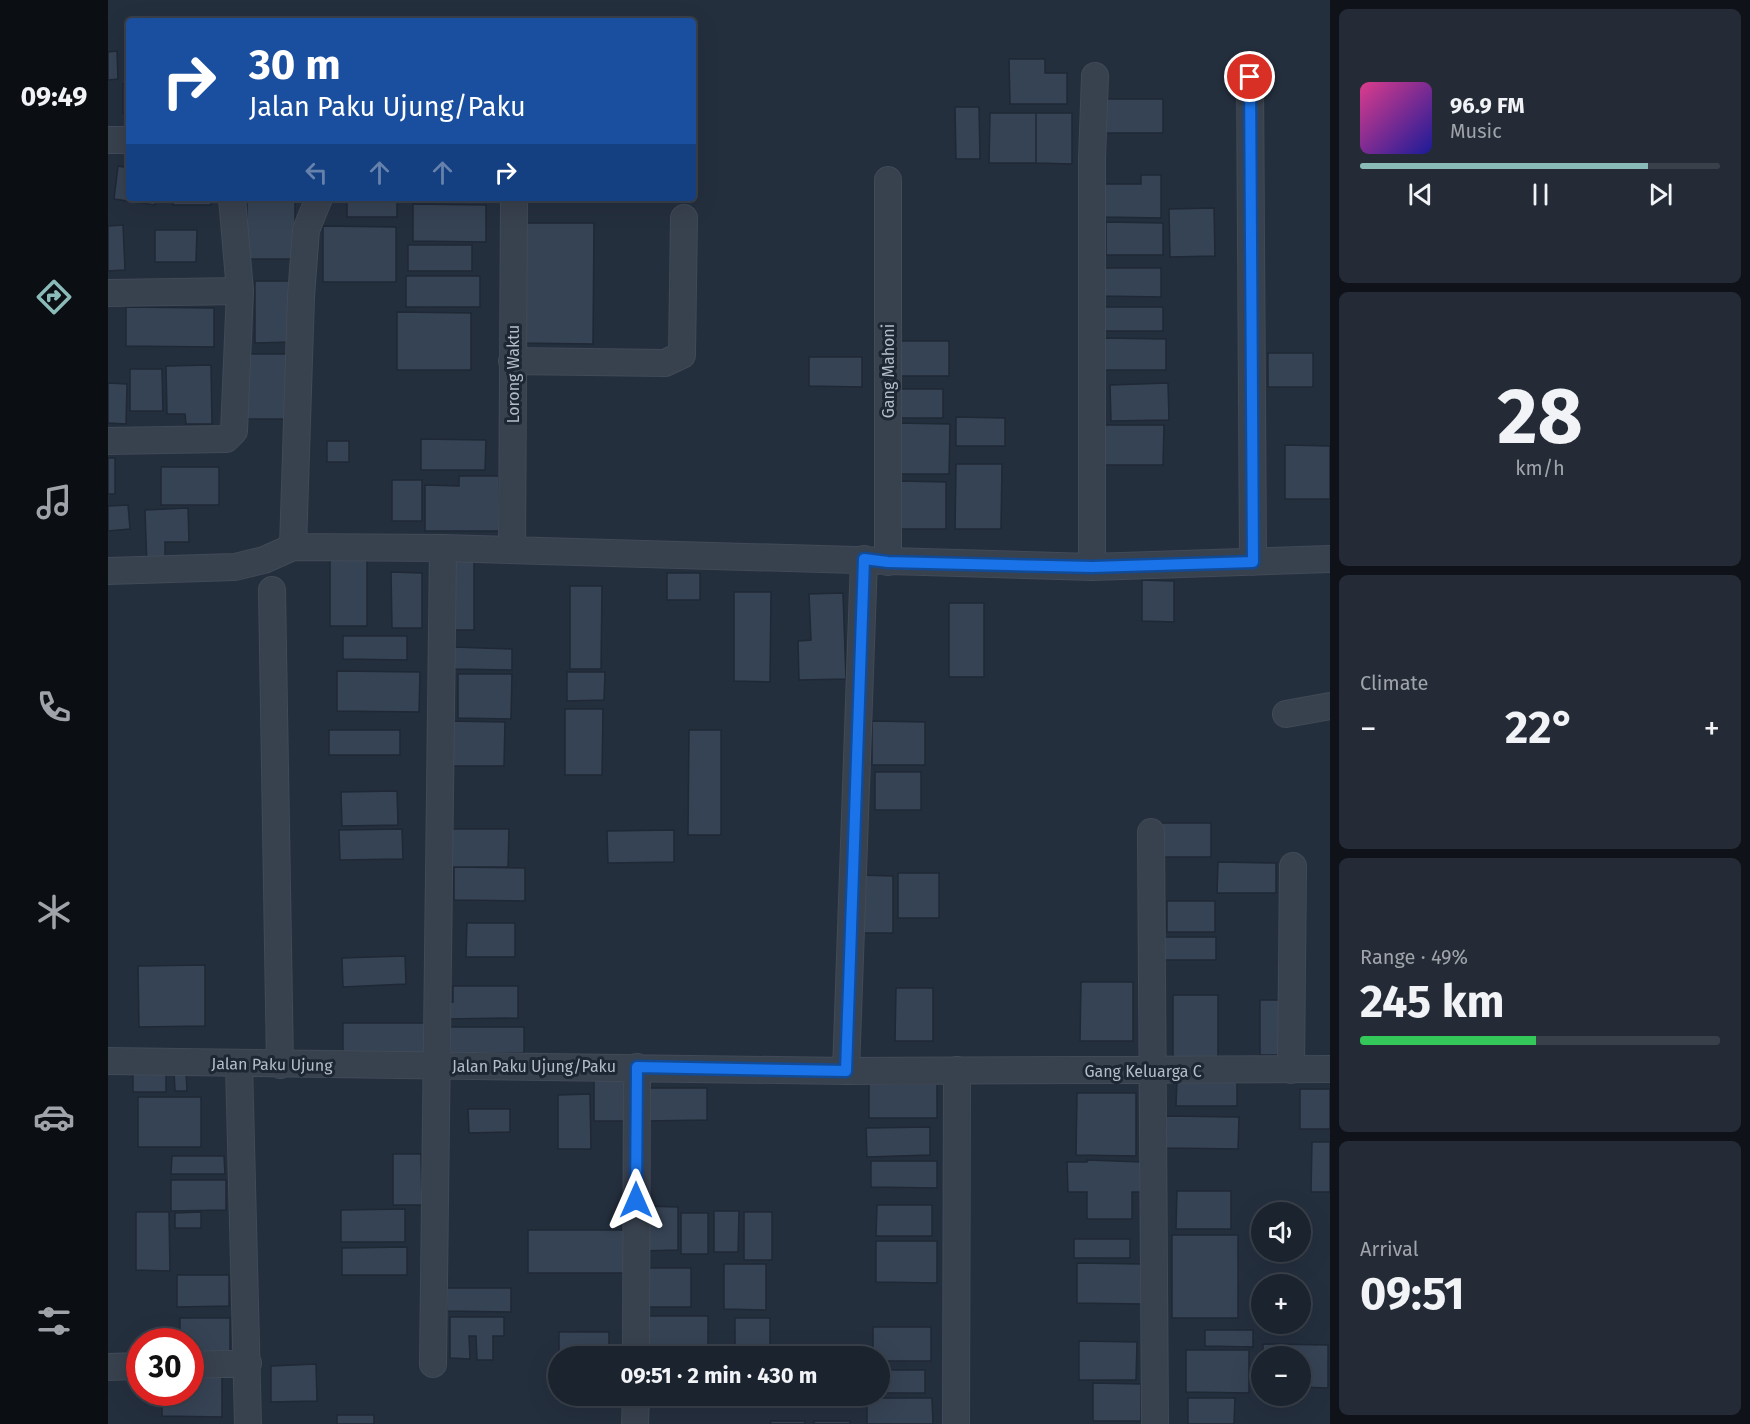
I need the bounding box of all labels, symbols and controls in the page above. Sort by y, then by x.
text: 30 m [249,40,341,90]
icon: right [150,42,228,120]
pin [1224,51,1275,102]
icon: arrive [1233,60,1266,93]
text: 09:49 [21,81,87,113]
text: Jalan Paku Ujung/Paku [249,91,526,123]
text: 96.9 FM [1450,92,1525,119]
text: Music [1450,119,1502,143]
icon: left [300,156,333,189]
icon: ahead [363,156,396,189]
icon: ahead [426,156,459,189]
icon: right [489,156,522,189]
icon: previous [1404,178,1437,211]
icon: pause [1524,178,1557,211]
icon: next [1644,178,1677,211]
icon: directions [33,276,75,318]
street label: Gang Mahoni [879,324,898,418]
street label: Lorong Waktu [504,325,523,423]
text: 28 [1497,370,1583,464]
text: km/h [1515,456,1565,480]
icon: music [33,481,75,523]
text: Climate [1360,671,1428,695]
icon: phone [33,686,75,728]
text: 22° [1505,701,1575,755]
text: − [1360,709,1377,749]
text: + [1704,709,1720,749]
icon: climate [33,891,75,933]
text: Range · 49% [1360,945,1468,969]
text: 245 km [1360,975,1505,1029]
street label: Jalan Paku Ujung [211,1054,333,1075]
street label: Jalan Paku Ujung/Paku [452,1057,616,1076]
street label: Gang Keluarga C [1084,1062,1202,1081]
icon: car [33,1096,75,1138]
position arrow [604,1168,668,1232]
map controls [1251,1202,1311,1406]
button: sound [1251,1202,1311,1262]
text: Arrival [1360,1237,1419,1261]
text: 09:51 [1360,1267,1465,1321]
button: + [1251,1274,1311,1334]
icon: filters [33,1300,75,1342]
speed limit sign: 30 [126,1328,204,1406]
button: − [1251,1346,1311,1406]
text: 09:51 · 2 min · 430 m [621,1362,817,1389]

